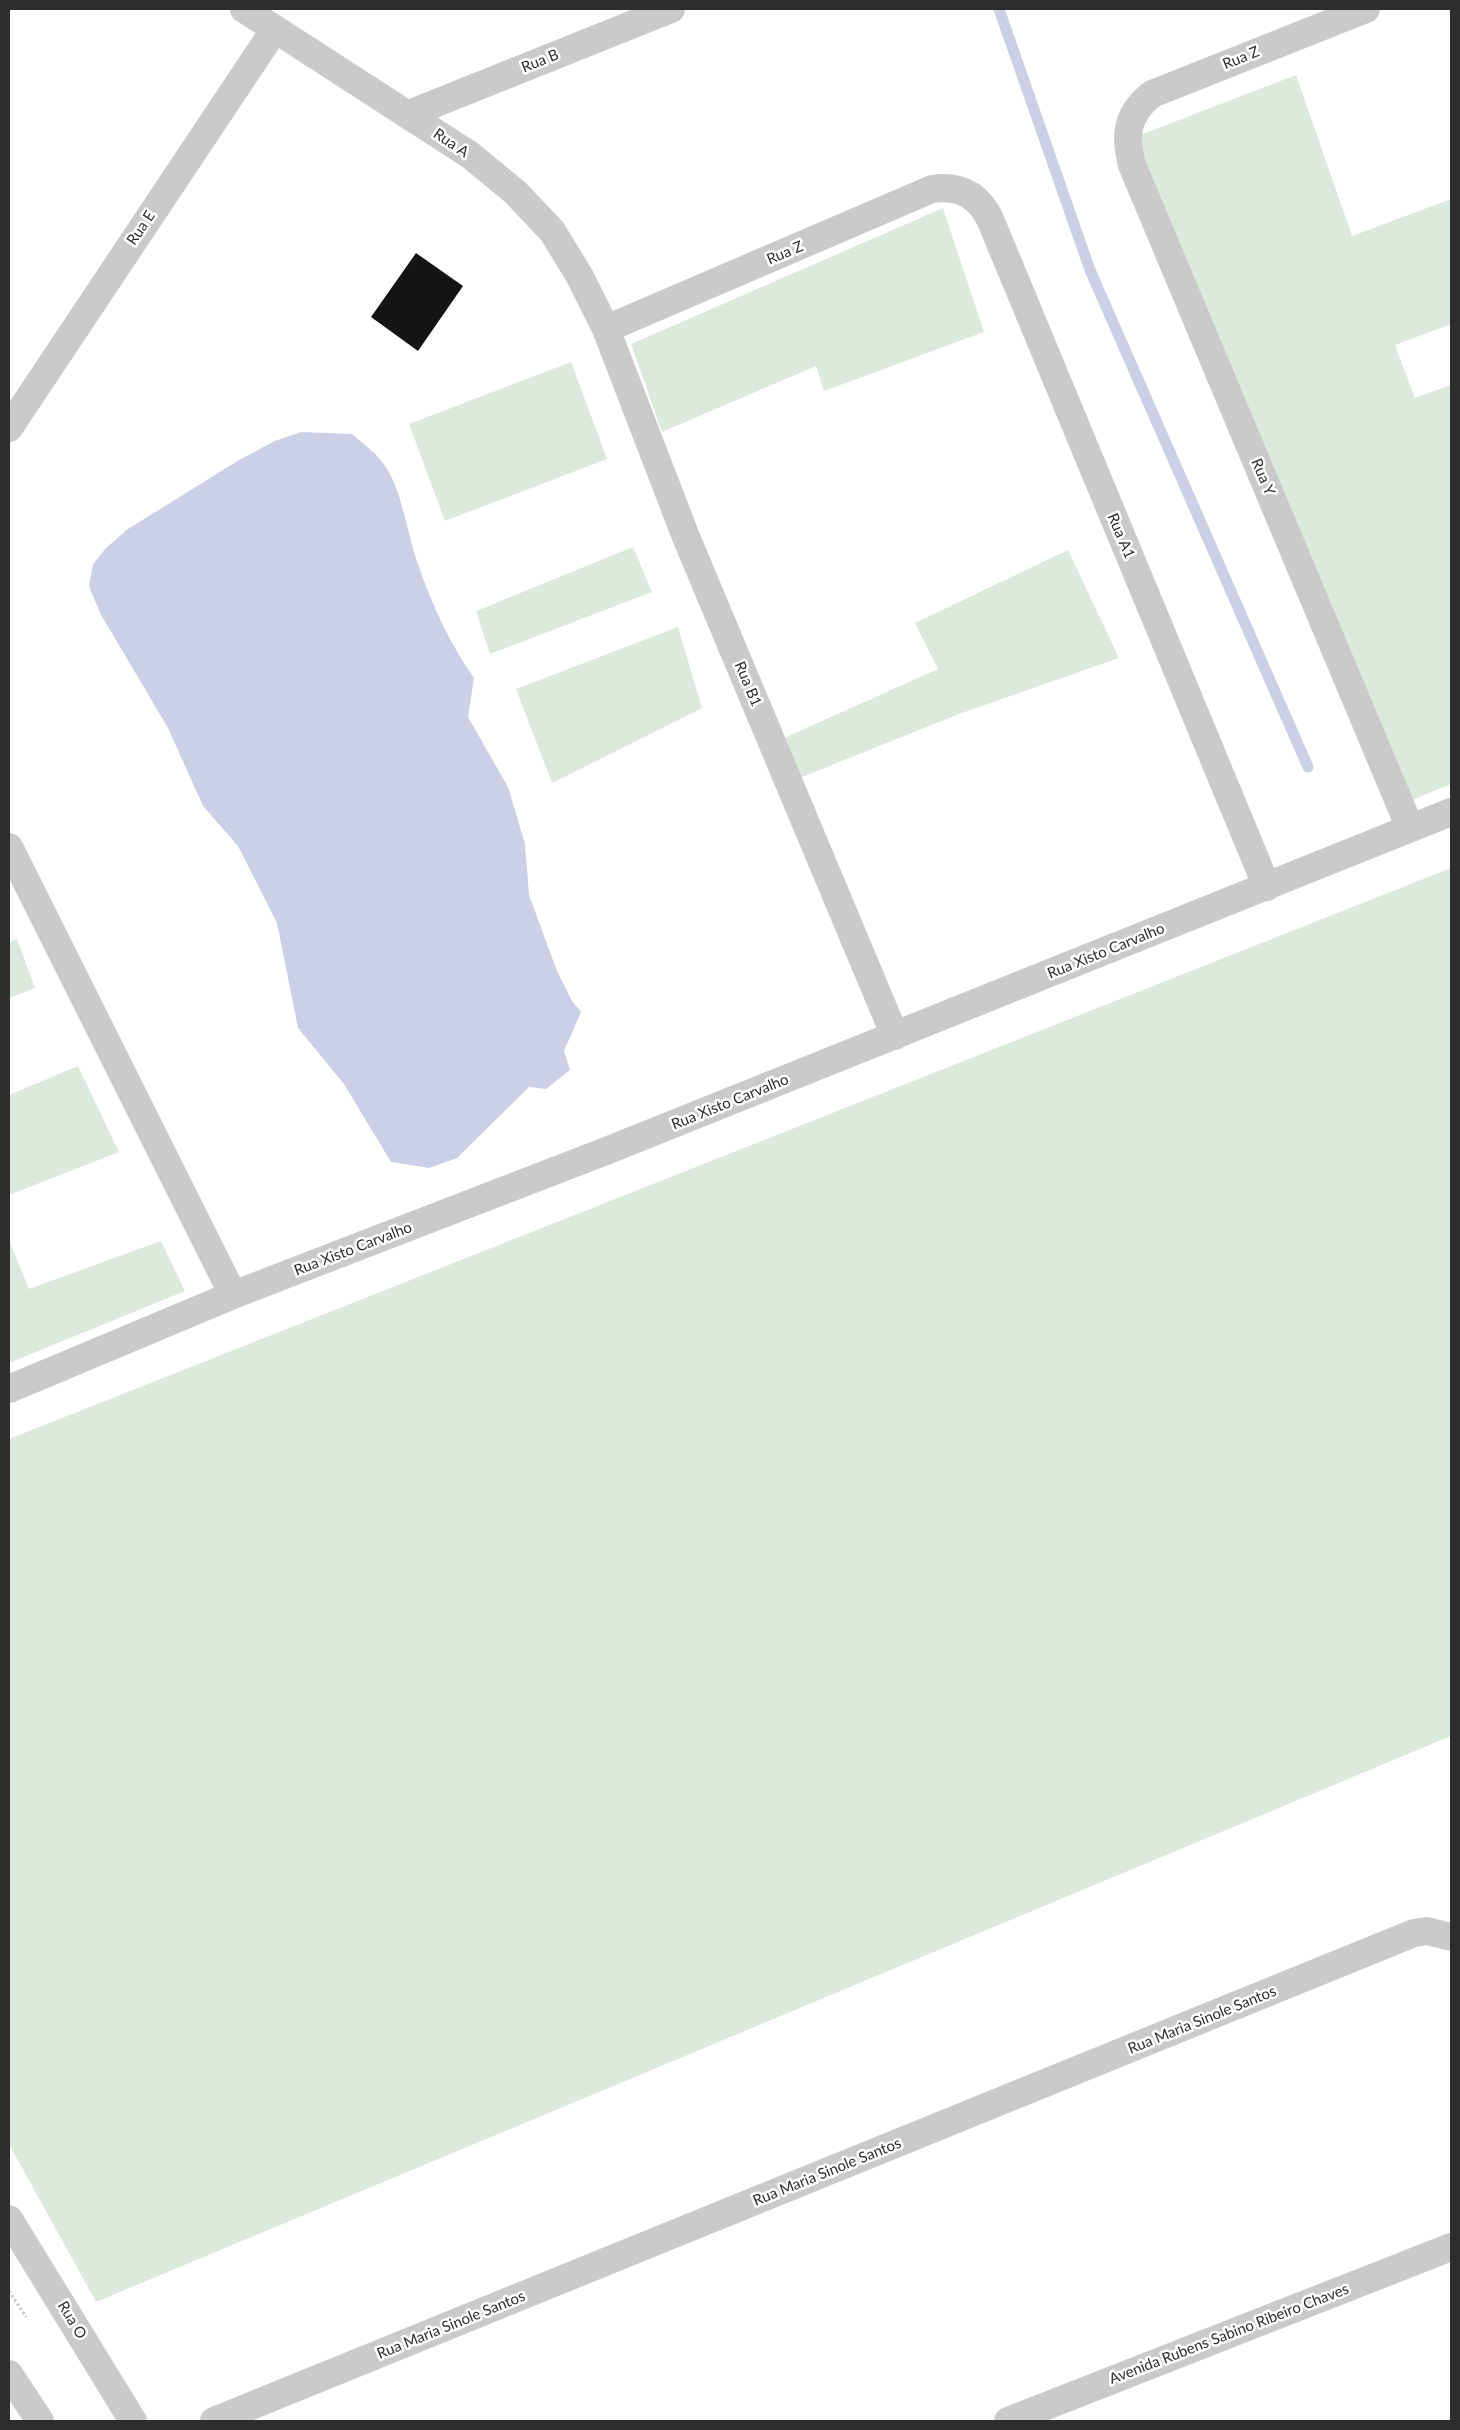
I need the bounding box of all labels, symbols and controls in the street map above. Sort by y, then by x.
street label: Rua Z [1220,43,1262,73]
street label: Rua B [519,45,561,77]
street label: Rua A [430,125,472,161]
street label: Rua E [123,207,159,249]
street label: Rua Z [764,237,806,269]
street label: Rua Y [1247,456,1279,498]
street label: Rua A1 [1103,511,1139,561]
street label: Rua B1 [731,659,765,709]
street label: Rua Xisto Carvalho [1045,919,1167,983]
street label: Rua Xisto Carvalho [669,1070,791,1134]
street label: Rua Xisto Carvalho [292,1218,414,1280]
street label: Rua Maria Sinole Santos [1125,1982,1279,2058]
street label: Rua Maria Sinole Santos [750,2134,904,2210]
street label: Avenida Rubens Sabino Ribeiro Chaves [1107,2280,1351,2388]
street label: Rua Maria Sinole Santos [374,2287,528,2363]
street label: Rua O [54,2298,90,2342]

